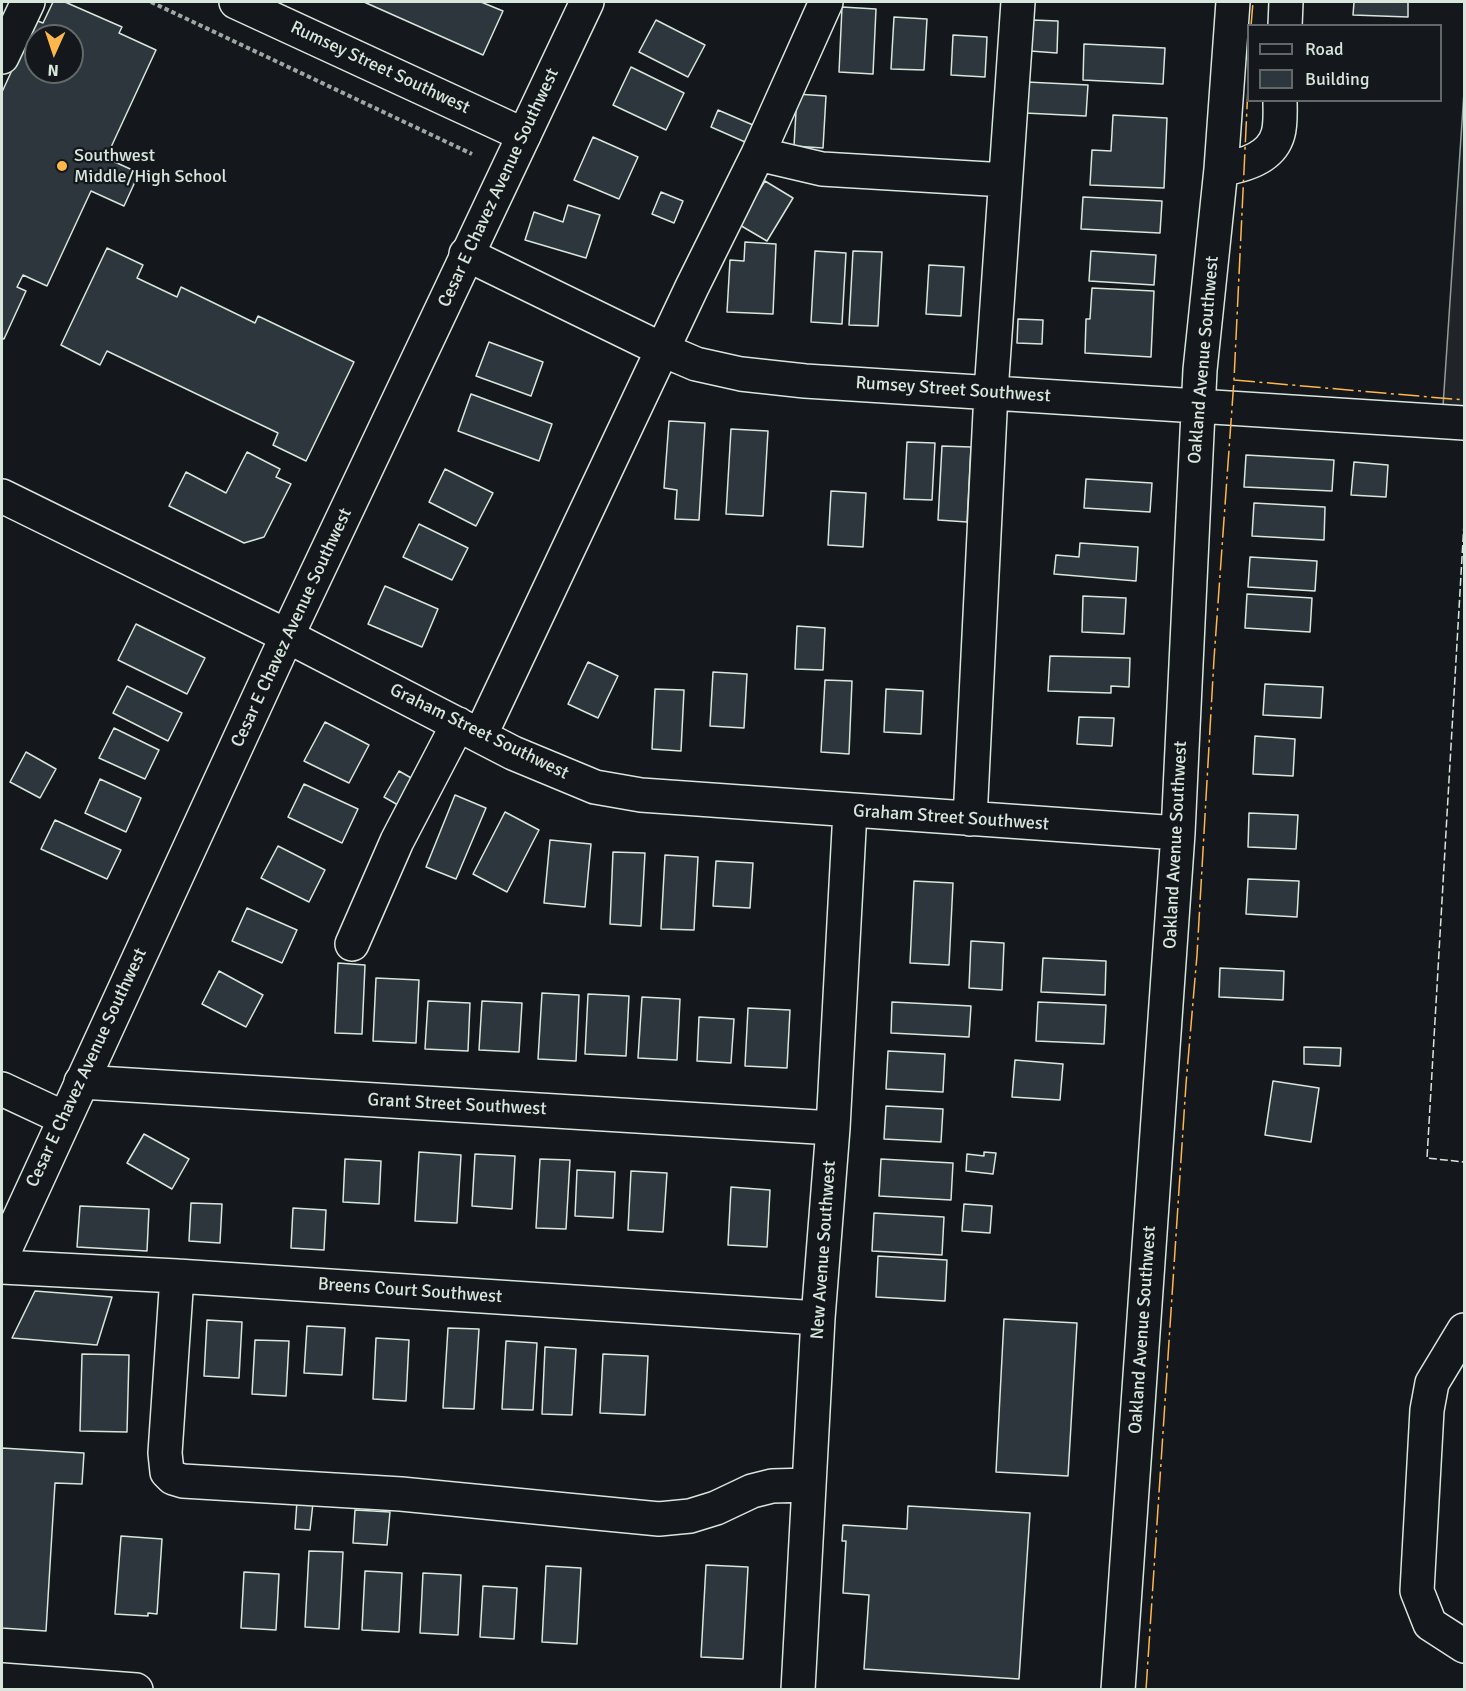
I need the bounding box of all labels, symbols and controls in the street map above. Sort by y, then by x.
street label: Rumsey Street Southwest [287,17,473,119]
north arrow [24,24,84,84]
legend [1247,24,1442,102]
text: Road [1305,38,1344,60]
text: N [47,60,59,80]
street label: Cesar E Chavez Avenue Southwest [434,65,564,311]
text: Building [1305,68,1369,90]
place label: Southwest Middle/High School [74,145,227,188]
marker: Southwest Middle/High School [55,159,69,173]
street label: Oakland Avenue Southwest [1184,255,1224,465]
street label: Rumsey Street Southwest [855,372,1051,408]
street label: Cesar E Chavez Avenue Southwest [227,505,357,751]
street label: Graham Street Southwest [386,679,572,785]
street label: Oakland Avenue Southwest [1160,740,1192,950]
street label: Graham Street Southwest [852,800,1050,836]
street label: Cesar E Chavez Avenue Southwest [22,945,152,1191]
street label: Grant Street Southwest [367,1090,547,1120]
street label: New Avenue Southwest [807,1160,841,1340]
street label: Oakland Avenue Southwest [1125,1225,1161,1435]
street label: Breens Court Southwest [317,1274,503,1308]

